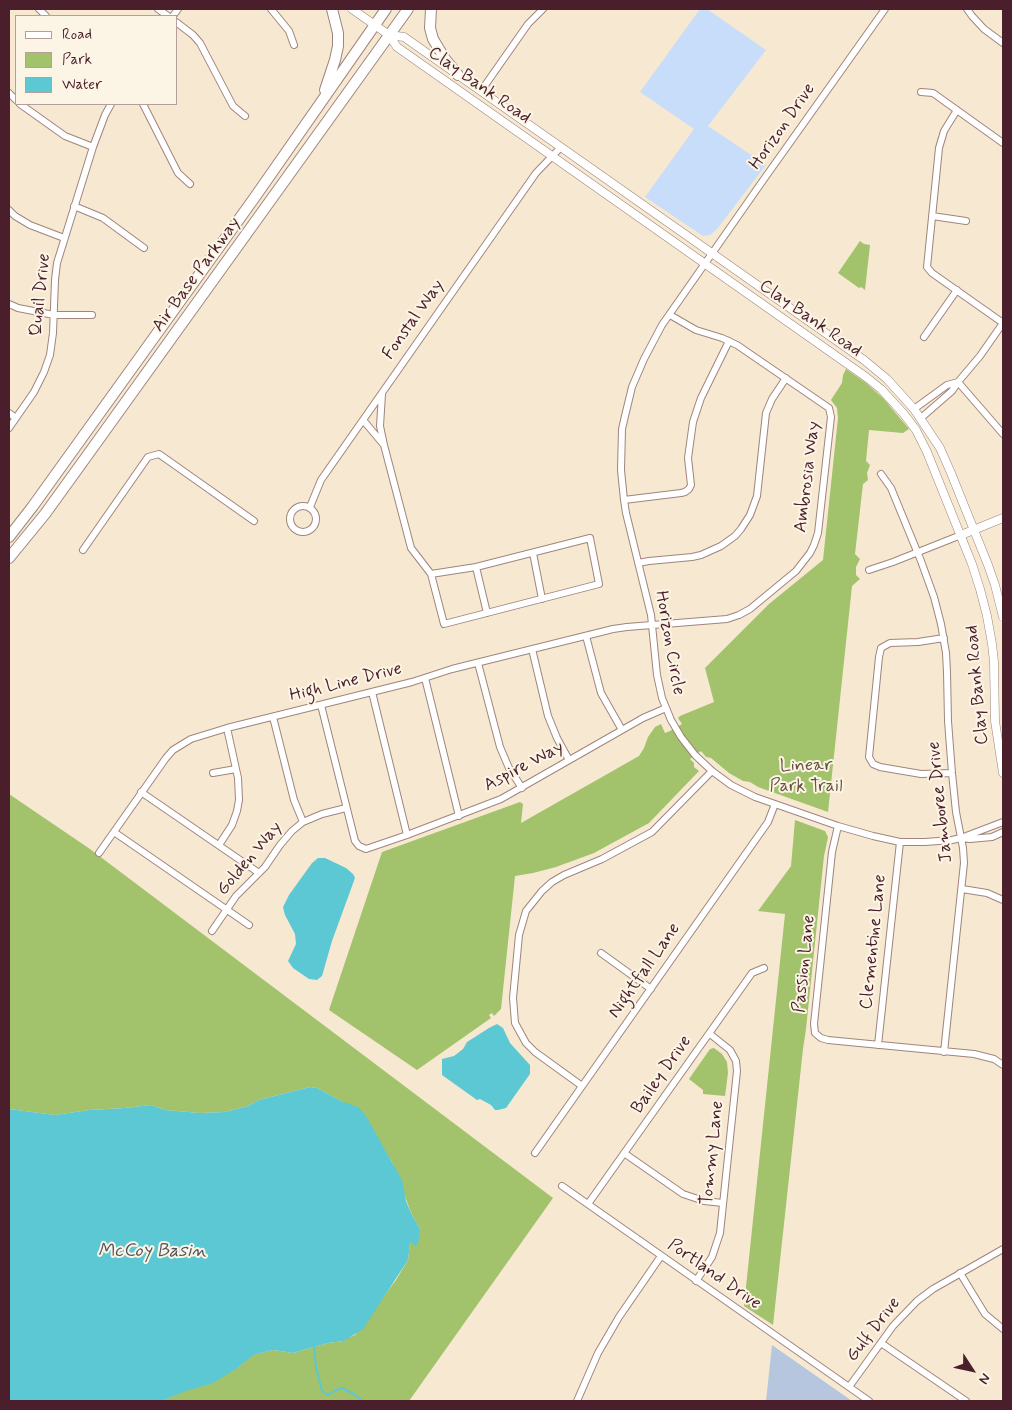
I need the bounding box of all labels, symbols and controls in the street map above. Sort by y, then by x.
legend [15,15,178,105]
text: Road [62,25,92,45]
street label: Clay Bank Road [424,43,534,129]
text: Park [62,50,92,70]
text: Water [62,75,102,95]
street label: Horizon Drive [745,80,821,174]
street label: Air Base Parkway [148,213,246,337]
street label: Quail Drive [26,252,56,338]
street label: Fonstal Way [379,276,449,364]
street label: Clay Bank Road [755,276,865,362]
street label: Ambrosia Way [790,420,826,534]
street label: Horizon Circle [649,589,689,697]
street label: Clay Bank Road [962,624,994,746]
street label: High Line Drive [288,659,404,707]
street label: Aspire Way [480,737,568,797]
street label: Jamboree Drive [924,740,958,864]
park label: Linear Park Trail [769,755,843,798]
street label: Golden Way [213,818,287,900]
street label: Clementine Lane [856,873,892,1011]
street label: Passion Lane [789,914,821,1014]
street label: Nightfall Lane [604,919,686,1023]
street label: Bailey Drive [627,1032,697,1118]
street label: Tommy Lane [697,1100,729,1206]
street label: Portland Drive [663,1235,765,1315]
water label: McCoy Basin [98,1241,206,1263]
street label: Gulf Drive [842,1293,906,1367]
north arrow [947,1345,997,1395]
text: N [974,1370,994,1388]

